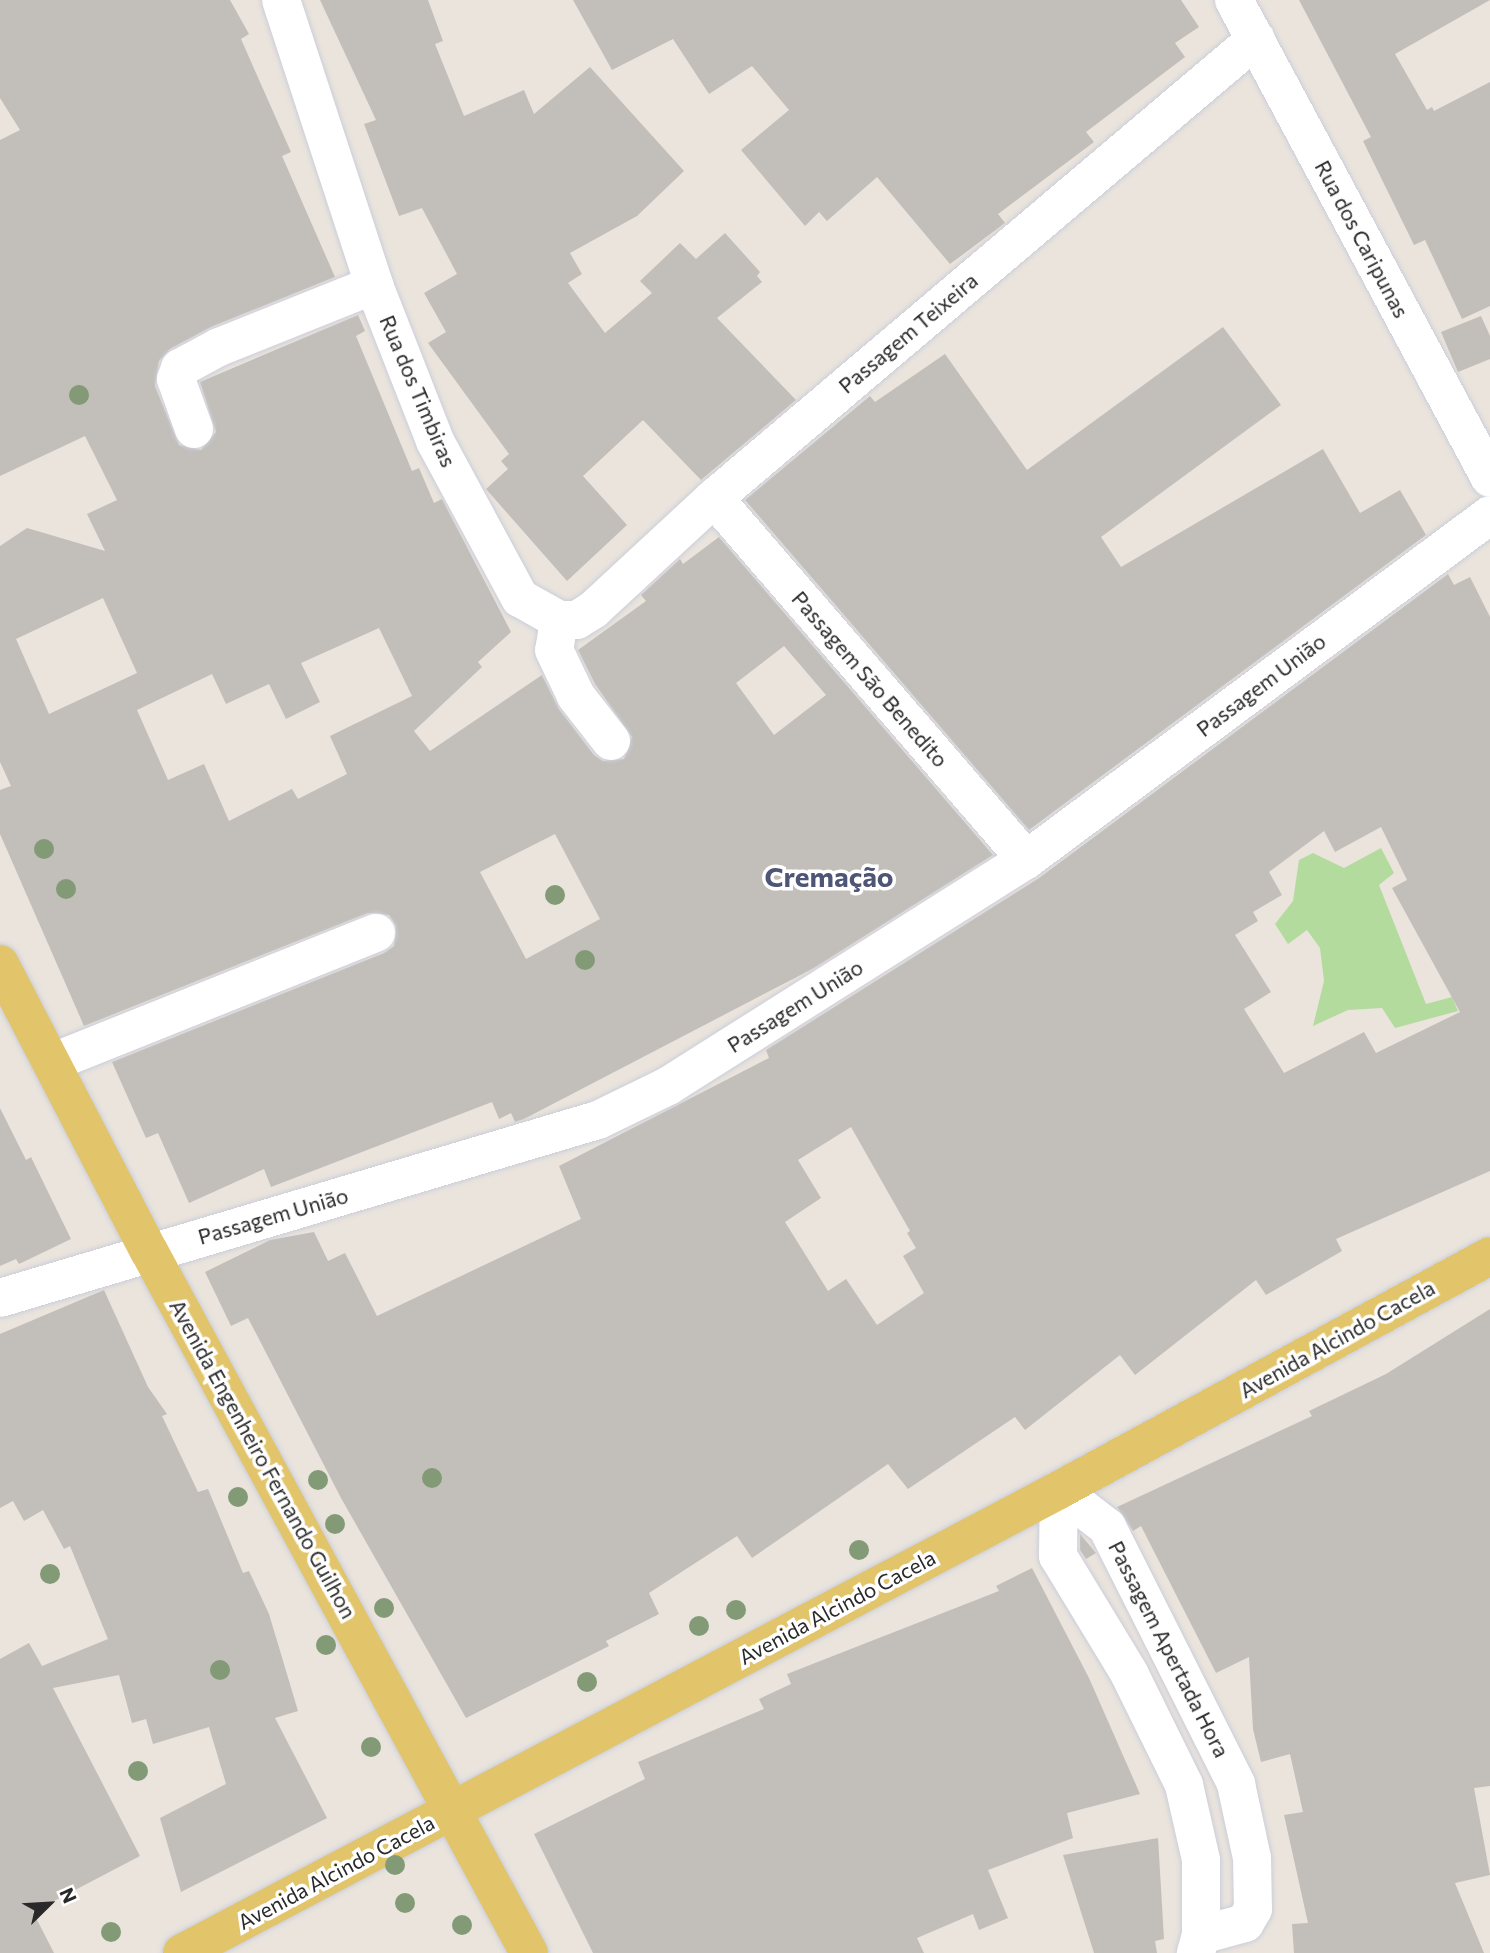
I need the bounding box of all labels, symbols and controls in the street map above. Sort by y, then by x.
street label: Rua dos Caripunas [1310,156,1414,322]
street label: Passagem Teixeira [833,268,983,398]
street label: Rua dos Timbiras [375,311,461,471]
street label: Passagem São Benedito [787,586,953,772]
street label: Passagem União [1192,628,1330,742]
district label: Cremação [764,859,894,893]
street label: Passagem União [723,954,867,1058]
street label: Passagem União [195,1183,351,1249]
street label: Avenida Alcindo Cacela [1235,1275,1439,1403]
street label: Avenida Engenheiro Fernando Guilhon [165,1295,361,1623]
street label: Passagem Apertada Hora [1103,1537,1235,1761]
street label: Avenida Alcindo Cacela [734,1544,940,1670]
street label: Avenida Alcindo Cacela [233,1809,439,1935]
north arrow [14,1869,84,1939]
text: N [55,1884,82,1906]

